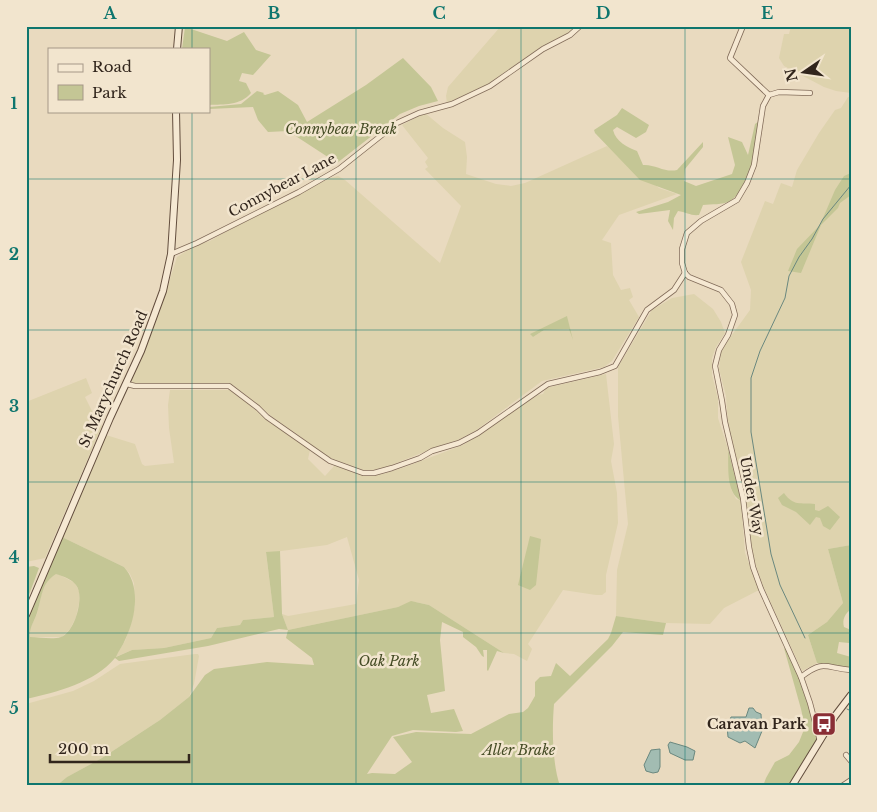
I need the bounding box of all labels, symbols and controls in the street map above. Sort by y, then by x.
text: A [103,3,118,23]
text: B [268,3,281,23]
text: C [432,3,446,23]
text: D [596,3,610,23]
text: E [761,3,773,23]
legend [48,48,210,112]
north arrow [780,48,830,98]
text: Road [92,57,132,76]
text: N [781,66,802,83]
text: Park [92,83,128,102]
text: 1 [11,93,18,113]
park label: Connybear Break [285,120,397,138]
street label: Connybear Lane [225,149,339,221]
text: 2 [9,244,19,264]
street label: St Marychurch Road [75,307,152,450]
text: 3 [9,396,19,416]
street label: Under Way [736,455,768,537]
text: 4 [9,547,19,567]
park label: Oak Park [359,652,419,670]
text: 5 [9,698,19,718]
bus stop icon: Caravan Park [811,711,837,737]
place label: Caravan Park [707,715,807,733]
scale bar [50,732,189,764]
text: 200 m [58,739,109,758]
park label: Aller Brake [481,741,556,759]

